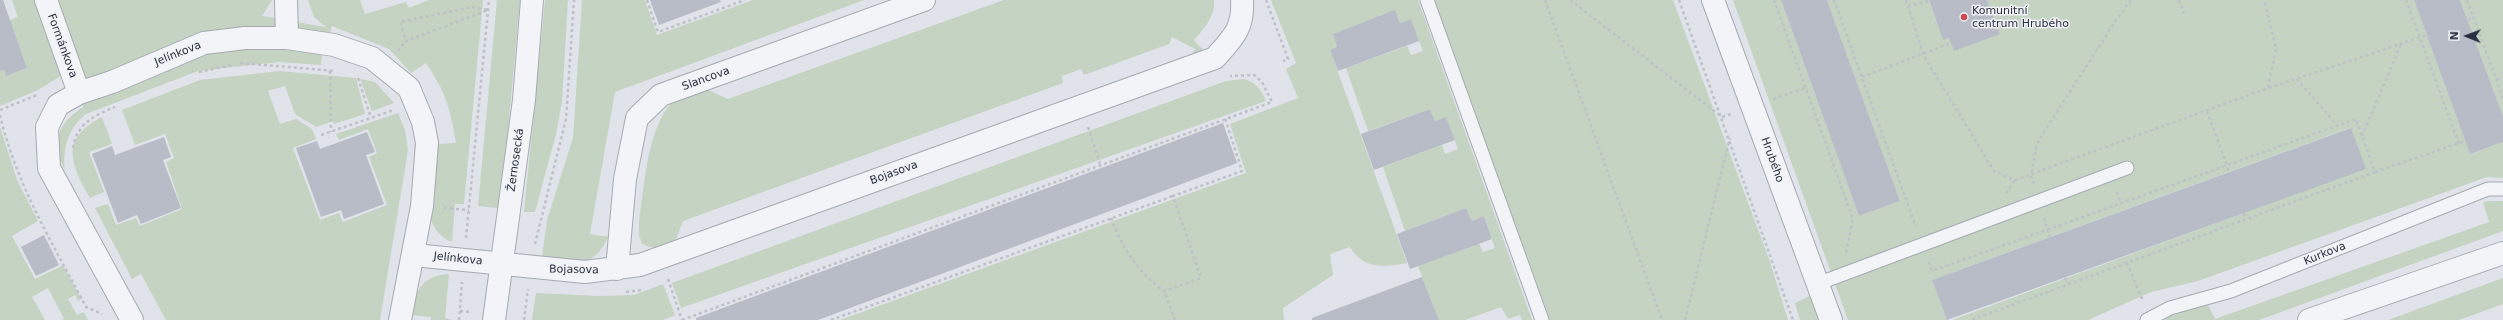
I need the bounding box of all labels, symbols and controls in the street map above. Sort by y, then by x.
place label: Komunitní centrum Hrubého [1972,4,2069,30]
street label: Formánkova [44,12,80,80]
marker: Komunitní centrum Hrubého [1959,12,1969,22]
north arrow [2447,16,2487,56]
text: N [2448,31,2461,41]
street label: Jelínkova [153,39,203,69]
street label: Slancova [680,64,732,94]
street label: Žernosecká [505,127,527,193]
street label: Hrubého [1758,136,1786,184]
street label: Bojasova [868,158,920,188]
street label: Kurkova [2302,240,2348,268]
street label: Jelínkova [433,250,483,268]
street label: Bojasova [549,263,599,277]

